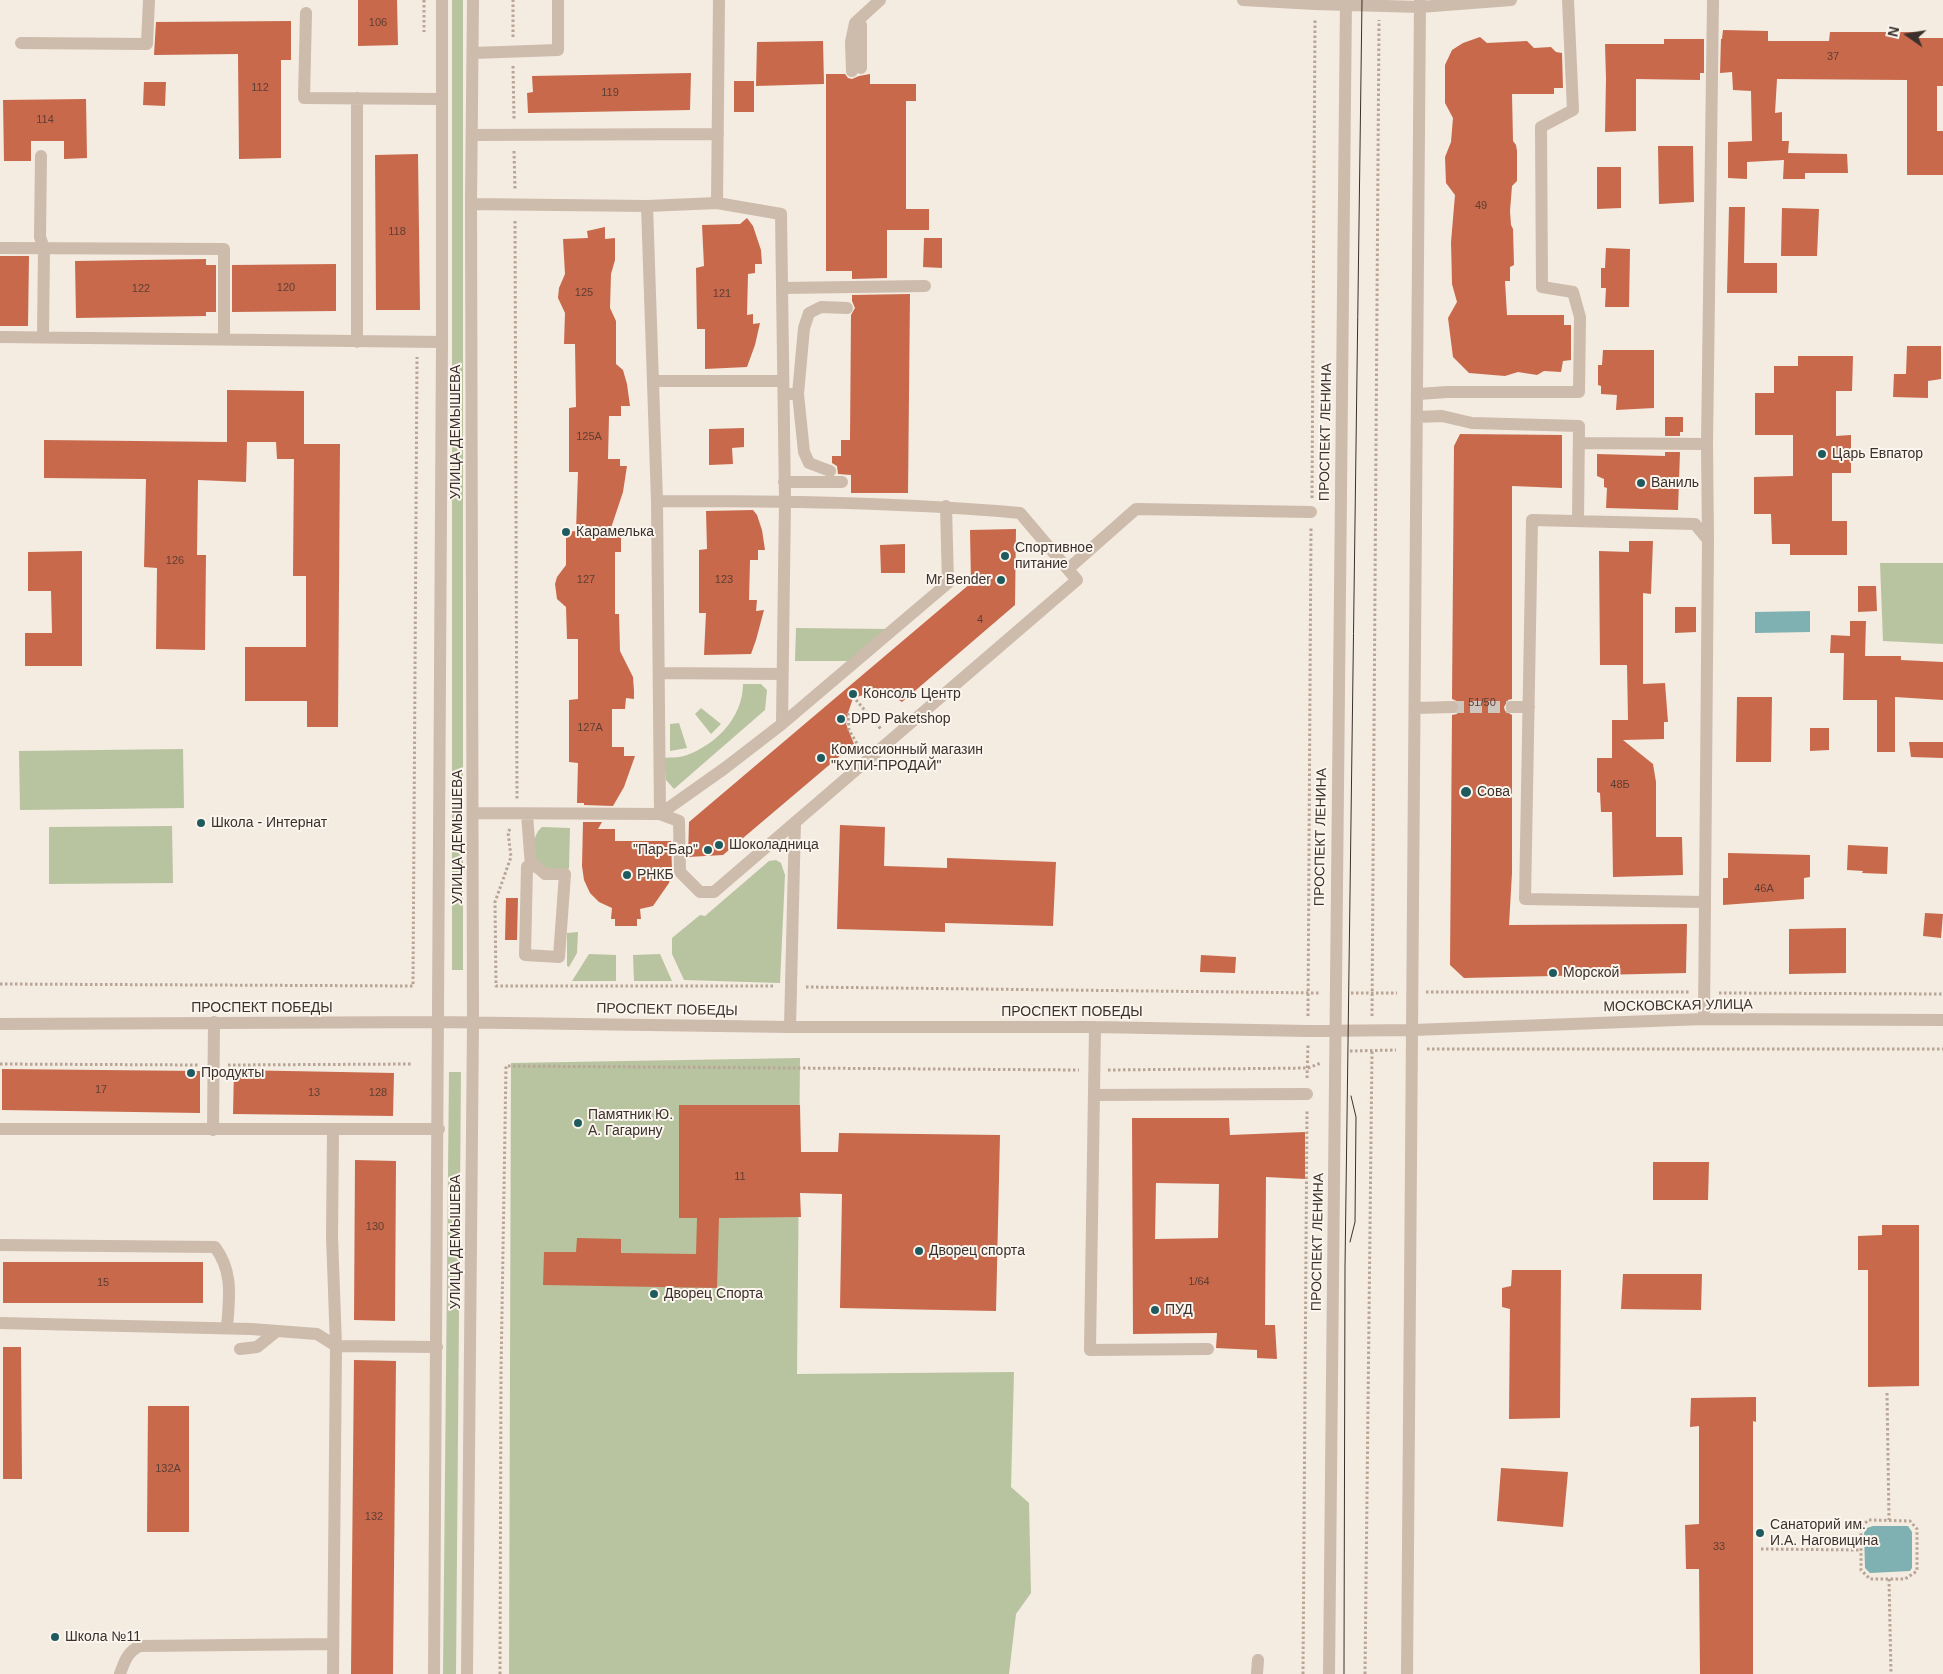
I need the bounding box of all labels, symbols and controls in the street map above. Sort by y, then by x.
north arrow [1883,10,1933,60]
house number: 106 [369,16,387,30]
text: N [1884,25,1902,38]
house number: 37 [1827,50,1839,64]
house number: 112 [251,81,269,95]
house number: 119 [601,86,619,100]
house number: 114 [36,113,54,127]
house number: 49 [1475,199,1487,213]
house number: 118 [388,225,406,239]
house number: 120 [277,281,295,295]
house number: 122 [132,282,150,296]
house number: 125 [575,286,593,300]
house number: 121 [713,287,731,301]
street label: ПРОСПЕКТ ЛЕНИНА [1316,363,1336,501]
street label: УЛИЦА ДЕМЫШЕВА [448,365,464,499]
house number: 125А [576,430,602,444]
place label: Царь Евпатор [1832,446,1923,462]
marker: Царь Евпатор [1816,448,1828,460]
place label: Ваниль [1651,475,1699,491]
marker: Ваниль [1635,477,1647,489]
place label: Карамелька [576,524,654,540]
marker: Карамелька [560,526,572,538]
place label: Спортивное питание [1015,540,1093,572]
marker: Спортивное питание [999,550,1011,562]
house number: 126 [166,554,184,568]
place label: Mr Bender [926,572,991,588]
house number: 127 [577,573,595,587]
house number: 123 [715,573,733,587]
marker: Mr Bender [995,574,1007,586]
house number: 4 [977,613,983,627]
place label: Консоль Центр [863,686,961,702]
marker: Консоль Центр [847,688,859,700]
house number: 51/50 [1468,696,1496,710]
place label: DPD Paketshop [851,711,951,727]
marker: DPD Paketshop [835,713,847,725]
house number: 127А [577,721,603,735]
place label: Комиссионный магазин "КУПИ-ПРОДАЙ" [831,742,983,774]
marker: Комиссионный магазин "КУПИ-ПРОДАЙ" [815,752,827,764]
street label: ПРОСПЕКТ ЛЕНИНА [1311,768,1331,906]
street label: УЛИЦА ДЕМЫШЕВА [450,770,466,904]
house number: 48Б [1610,778,1630,792]
place label: Сова [1477,784,1510,800]
marker: Сова [1459,785,1473,799]
place label: Школа - Интернат [211,815,327,831]
marker: Школа - Интернат [195,817,207,829]
place label: Шоколадница [729,837,819,853]
marker: Шоколадница [713,839,725,851]
place label: "Пар-Бар" [633,842,698,858]
marker: "Пар-Бар" [702,844,714,856]
place label: РНКБ [637,867,674,883]
marker: РНКБ [621,869,633,881]
house number: 46А [1754,882,1774,896]
place label: Морской [1563,965,1619,981]
marker: Морской [1547,967,1559,979]
street label: МОСКОВСКАЯ УЛИЦА [1603,996,1753,1016]
street label: ПРОСПЕКТ ПОБЕДЫ [191,1000,333,1016]
street label: ПРОСПЕКТ ПОБЕДЫ [596,1000,738,1020]
street label: ПРОСПЕКТ ПОБЕДЫ [1001,1004,1143,1020]
place label: Продукты [201,1065,264,1081]
marker: Продукты [185,1067,197,1079]
house number: 17 [95,1083,107,1097]
house number: 13 [308,1086,320,1100]
house number: 128 [369,1086,387,1100]
place label: Памятник Ю. А. Гагарину [588,1107,673,1140]
marker: Памятник Ю. А. Гагарину [572,1117,584,1129]
house number: 11 [734,1170,746,1184]
street label: ПРОСПЕКТ ЛЕНИНА [1308,1173,1328,1311]
street label: УЛИЦА ДЕМЫШЕВА [448,1175,464,1309]
house number: 130 [366,1220,384,1234]
place label: Дворец спорта [929,1243,1025,1259]
marker: Дворец спорта [913,1245,925,1257]
house number: 1/64 [1188,1275,1210,1289]
house number: 15 [97,1276,109,1290]
place label: Дворец Спорта [664,1286,763,1302]
marker: Дворец Спорта [648,1288,660,1300]
place label: ПУД [1165,1302,1193,1318]
marker: ПУД [1149,1304,1161,1316]
house number: 132А [155,1462,181,1476]
house number: 132 [365,1510,383,1524]
place label: Санаторий им. И.А. Наговицина [1770,1517,1878,1550]
marker: Санаторий им. И.А. Наговицина [1754,1527,1766,1539]
house number: 33 [1713,1540,1725,1554]
place label: Школа №11 [65,1629,141,1645]
marker: Школа №11 [49,1631,61,1643]

